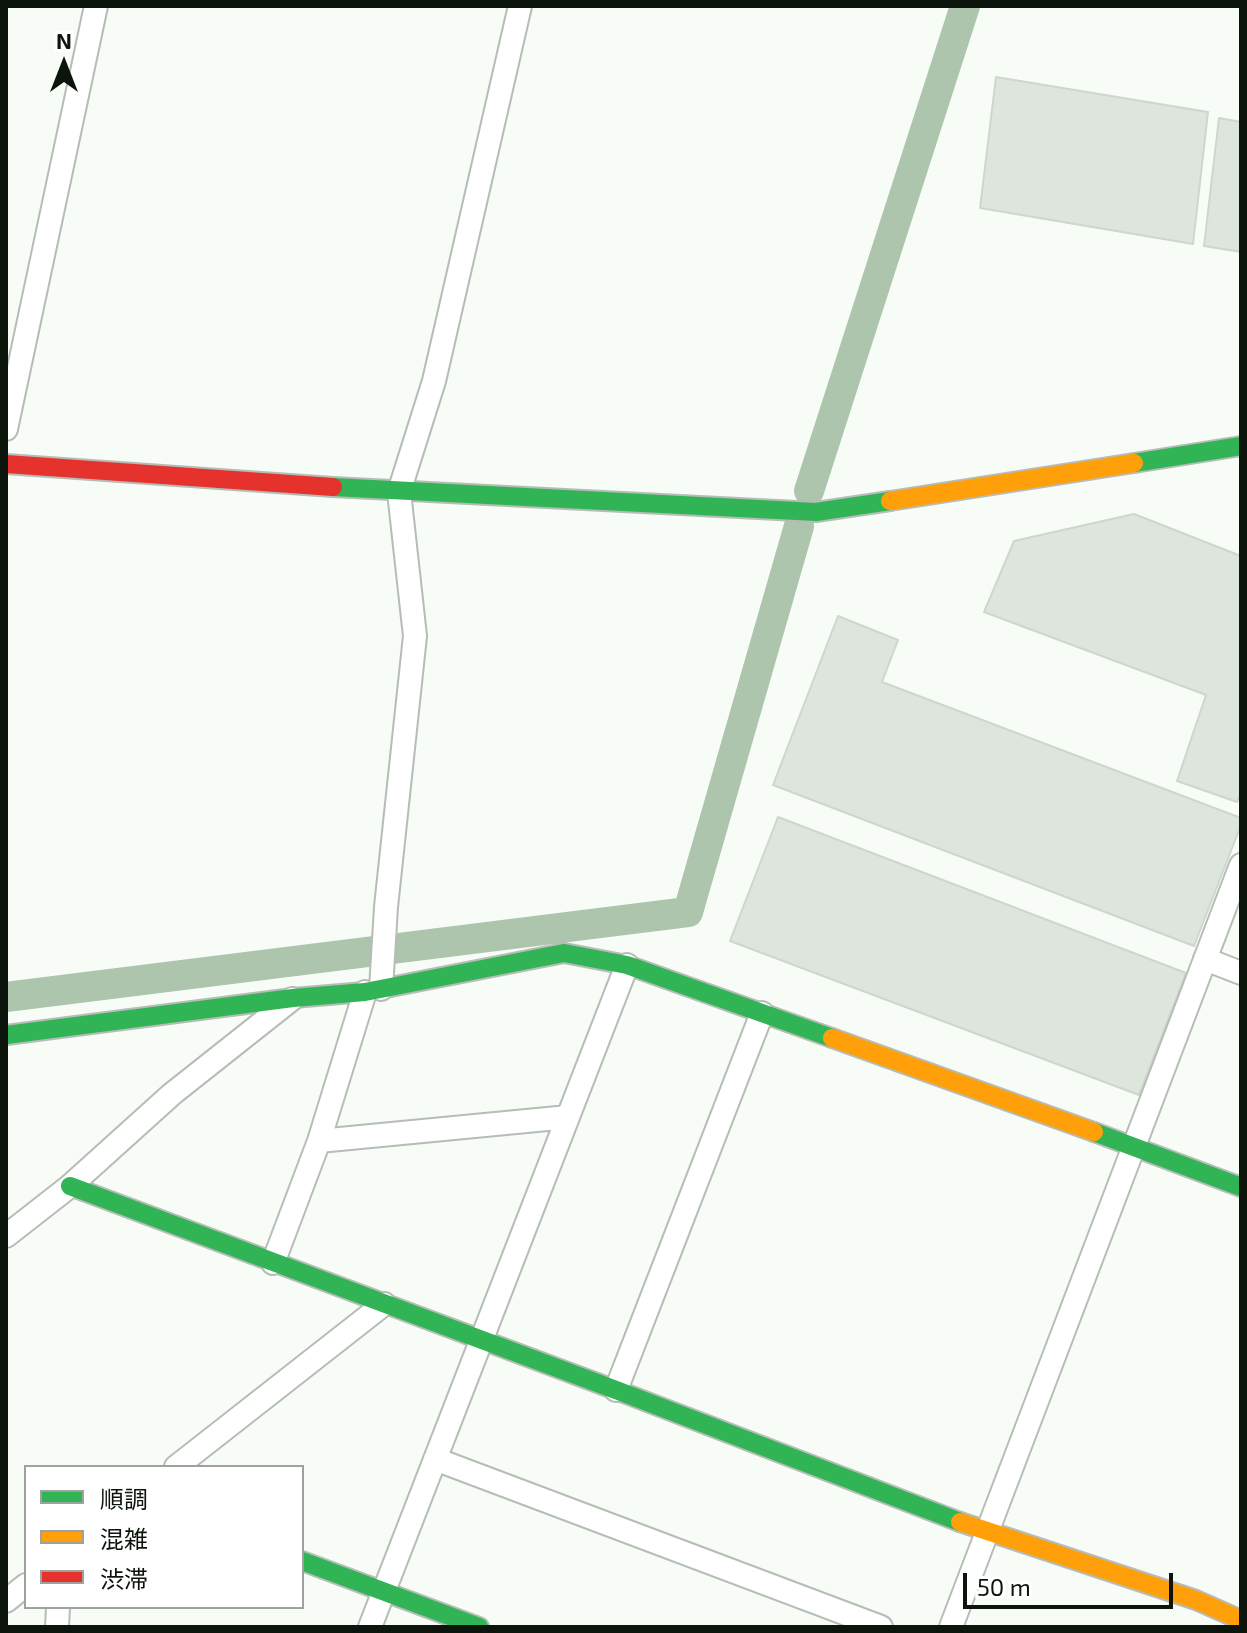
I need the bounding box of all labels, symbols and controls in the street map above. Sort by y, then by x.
north arrow [24,24,104,104]
text: N [56,27,72,53]
legend [24,1465,304,1609]
text: 順調 [100,1484,148,1513]
text: 混雑 [100,1524,148,1553]
scale bar [967,1557,1177,1607]
text: 渋滞 [100,1564,148,1593]
text: 50 m [977,1572,1031,1601]

